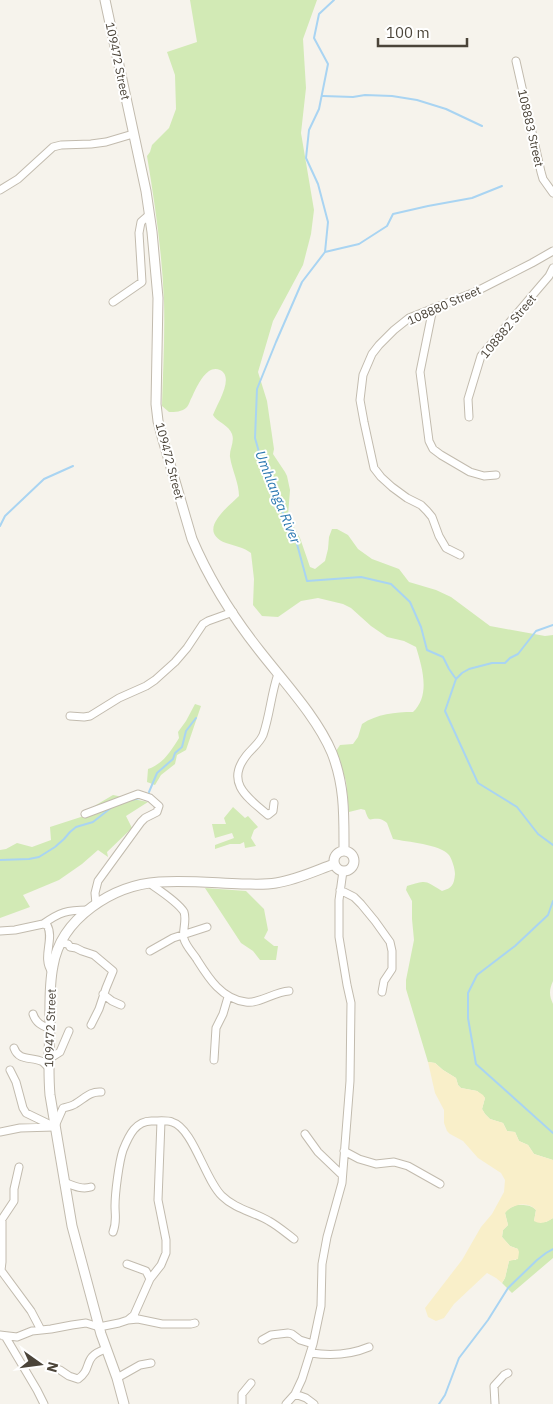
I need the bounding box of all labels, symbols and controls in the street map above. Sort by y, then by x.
scale bar [378,15,467,47]
street label: 109472 Street [102,21,134,101]
text: 100 m [386,23,430,42]
street label: 108883 Street [515,88,547,168]
street label: 108880 Street [405,282,483,328]
street label: 108882 Street [477,291,539,361]
street label: 109472 Street [153,421,187,501]
water label: Umhlanga River [251,448,305,547]
street label: 109472 Street [41,988,59,1068]
north arrow [15,1339,65,1389]
text: N [43,1360,63,1374]

